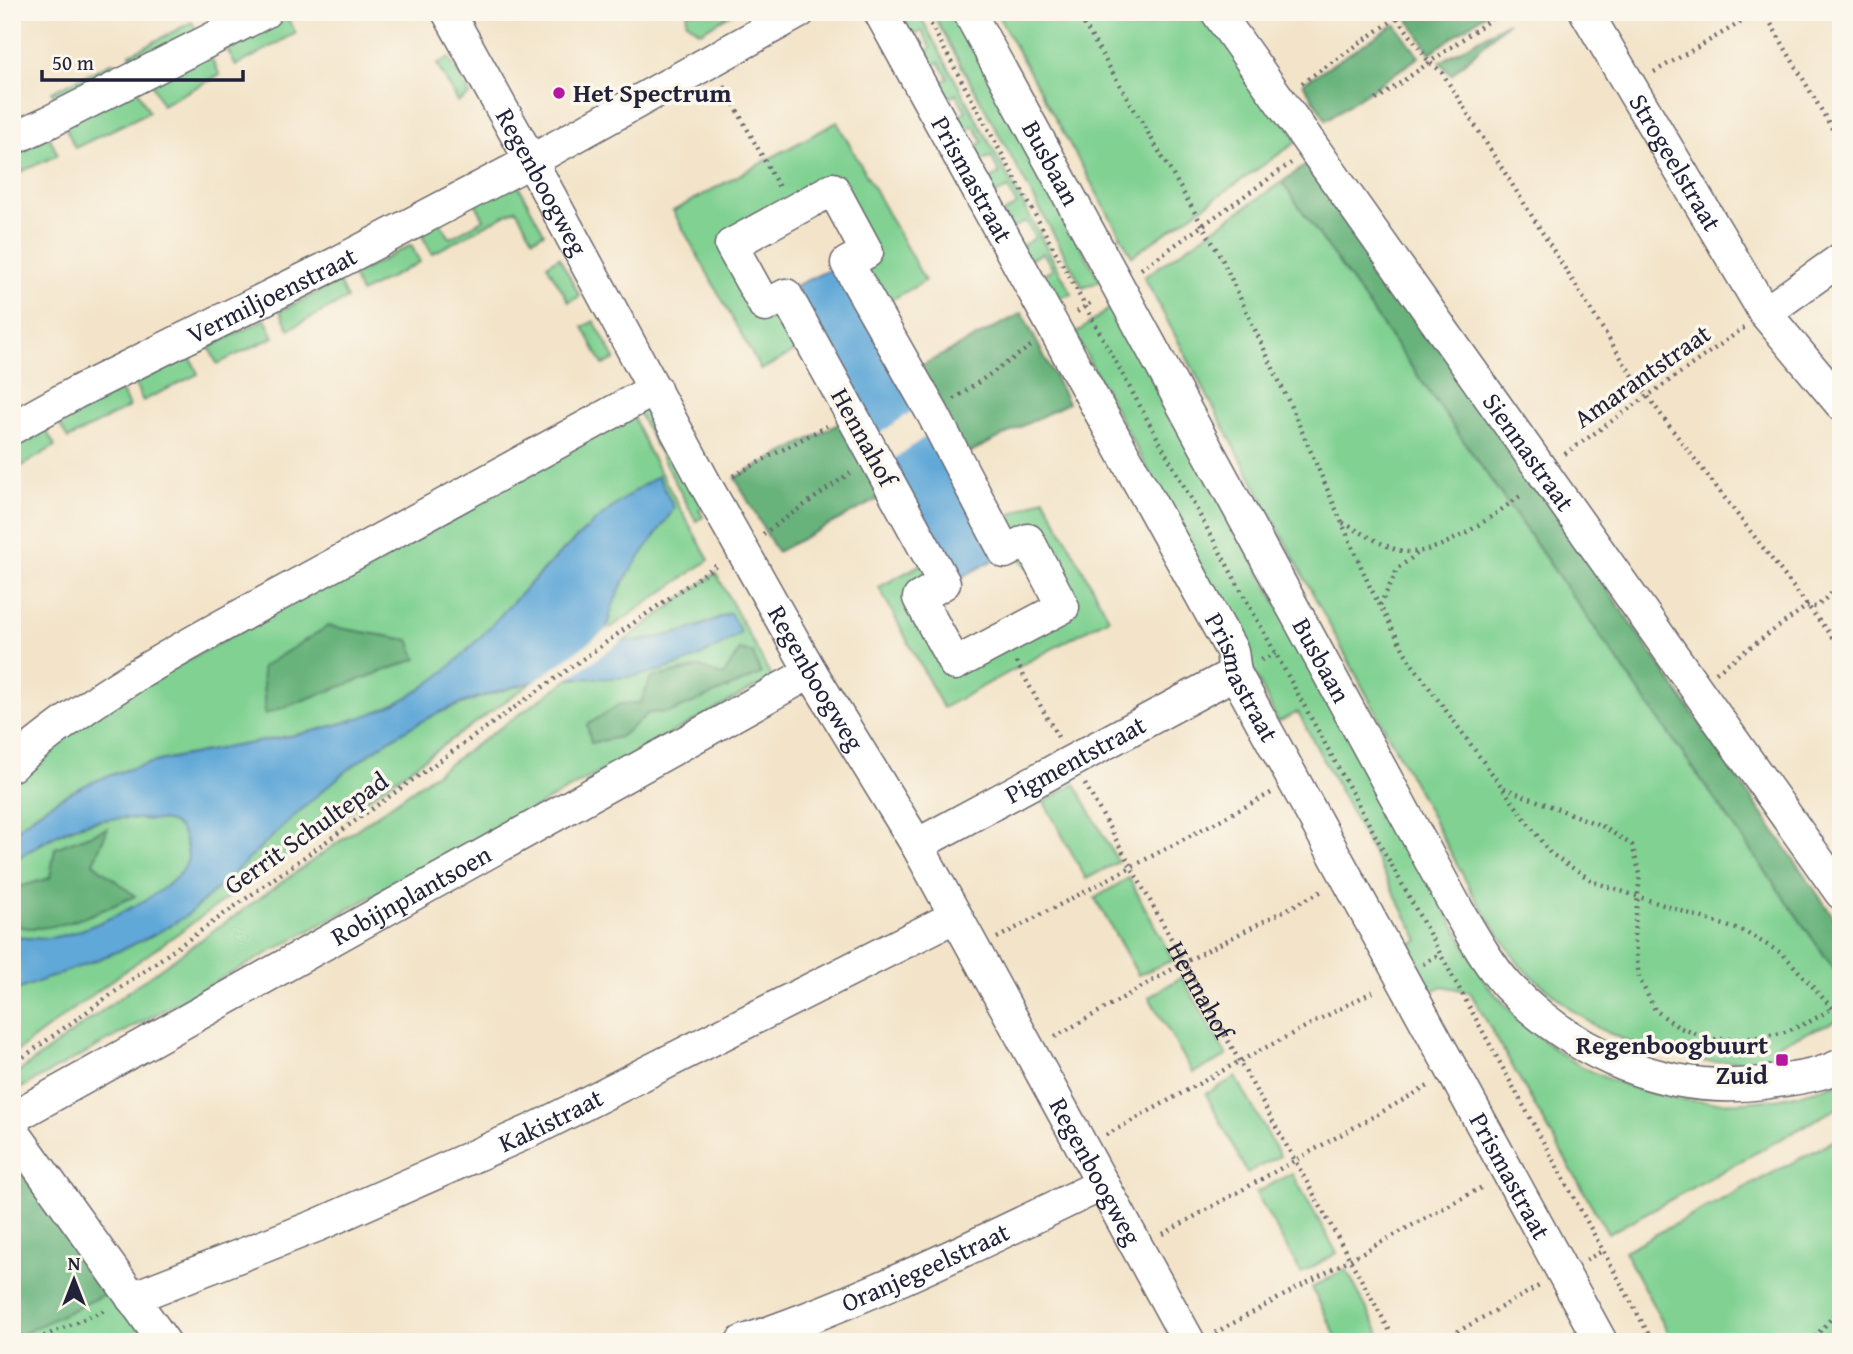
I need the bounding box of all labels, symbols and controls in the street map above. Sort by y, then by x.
scale bar [42,38,243,82]
text: 50 m [52,47,94,78]
place label: Het Spectrum [573,73,732,112]
marker: Het Spectrum [551,85,567,101]
street label: Strogeelstraat [1620,86,1732,238]
street label: Regenboogweg [486,101,598,262]
street label: Prismastraat [922,108,1023,250]
street label: Busbaan [1013,113,1091,213]
street label: Vermiljoenstraat [180,236,364,353]
street label: Amarantstraat [1565,314,1718,437]
street label: Hennahof [821,380,909,495]
street label: Siennastraat [1473,384,1585,519]
street label: Regenboogweg [758,598,875,758]
street label: Prismastraat [1195,605,1289,749]
street label: Busbaan [1283,610,1361,710]
street label: Pigmentstraat [998,705,1153,813]
street label: Gerrit Schultepad [216,761,396,904]
street label: Robijnplantsoen [323,834,499,955]
street label: Hennahof [1157,934,1245,1049]
place label: Regenboogbuurt Zuid [1576,1025,1768,1094]
marker: Regenboogbuurt Zuid [1774,1052,1790,1068]
street label: Kakistraat [492,1078,610,1162]
street label: Regenboogweg [1040,1090,1152,1252]
street label: Prismastraat [1460,1105,1561,1246]
street label: Oranjegeelstraat [835,1212,1016,1322]
north arrow [38,1246,108,1316]
text: N [68,1249,81,1277]

